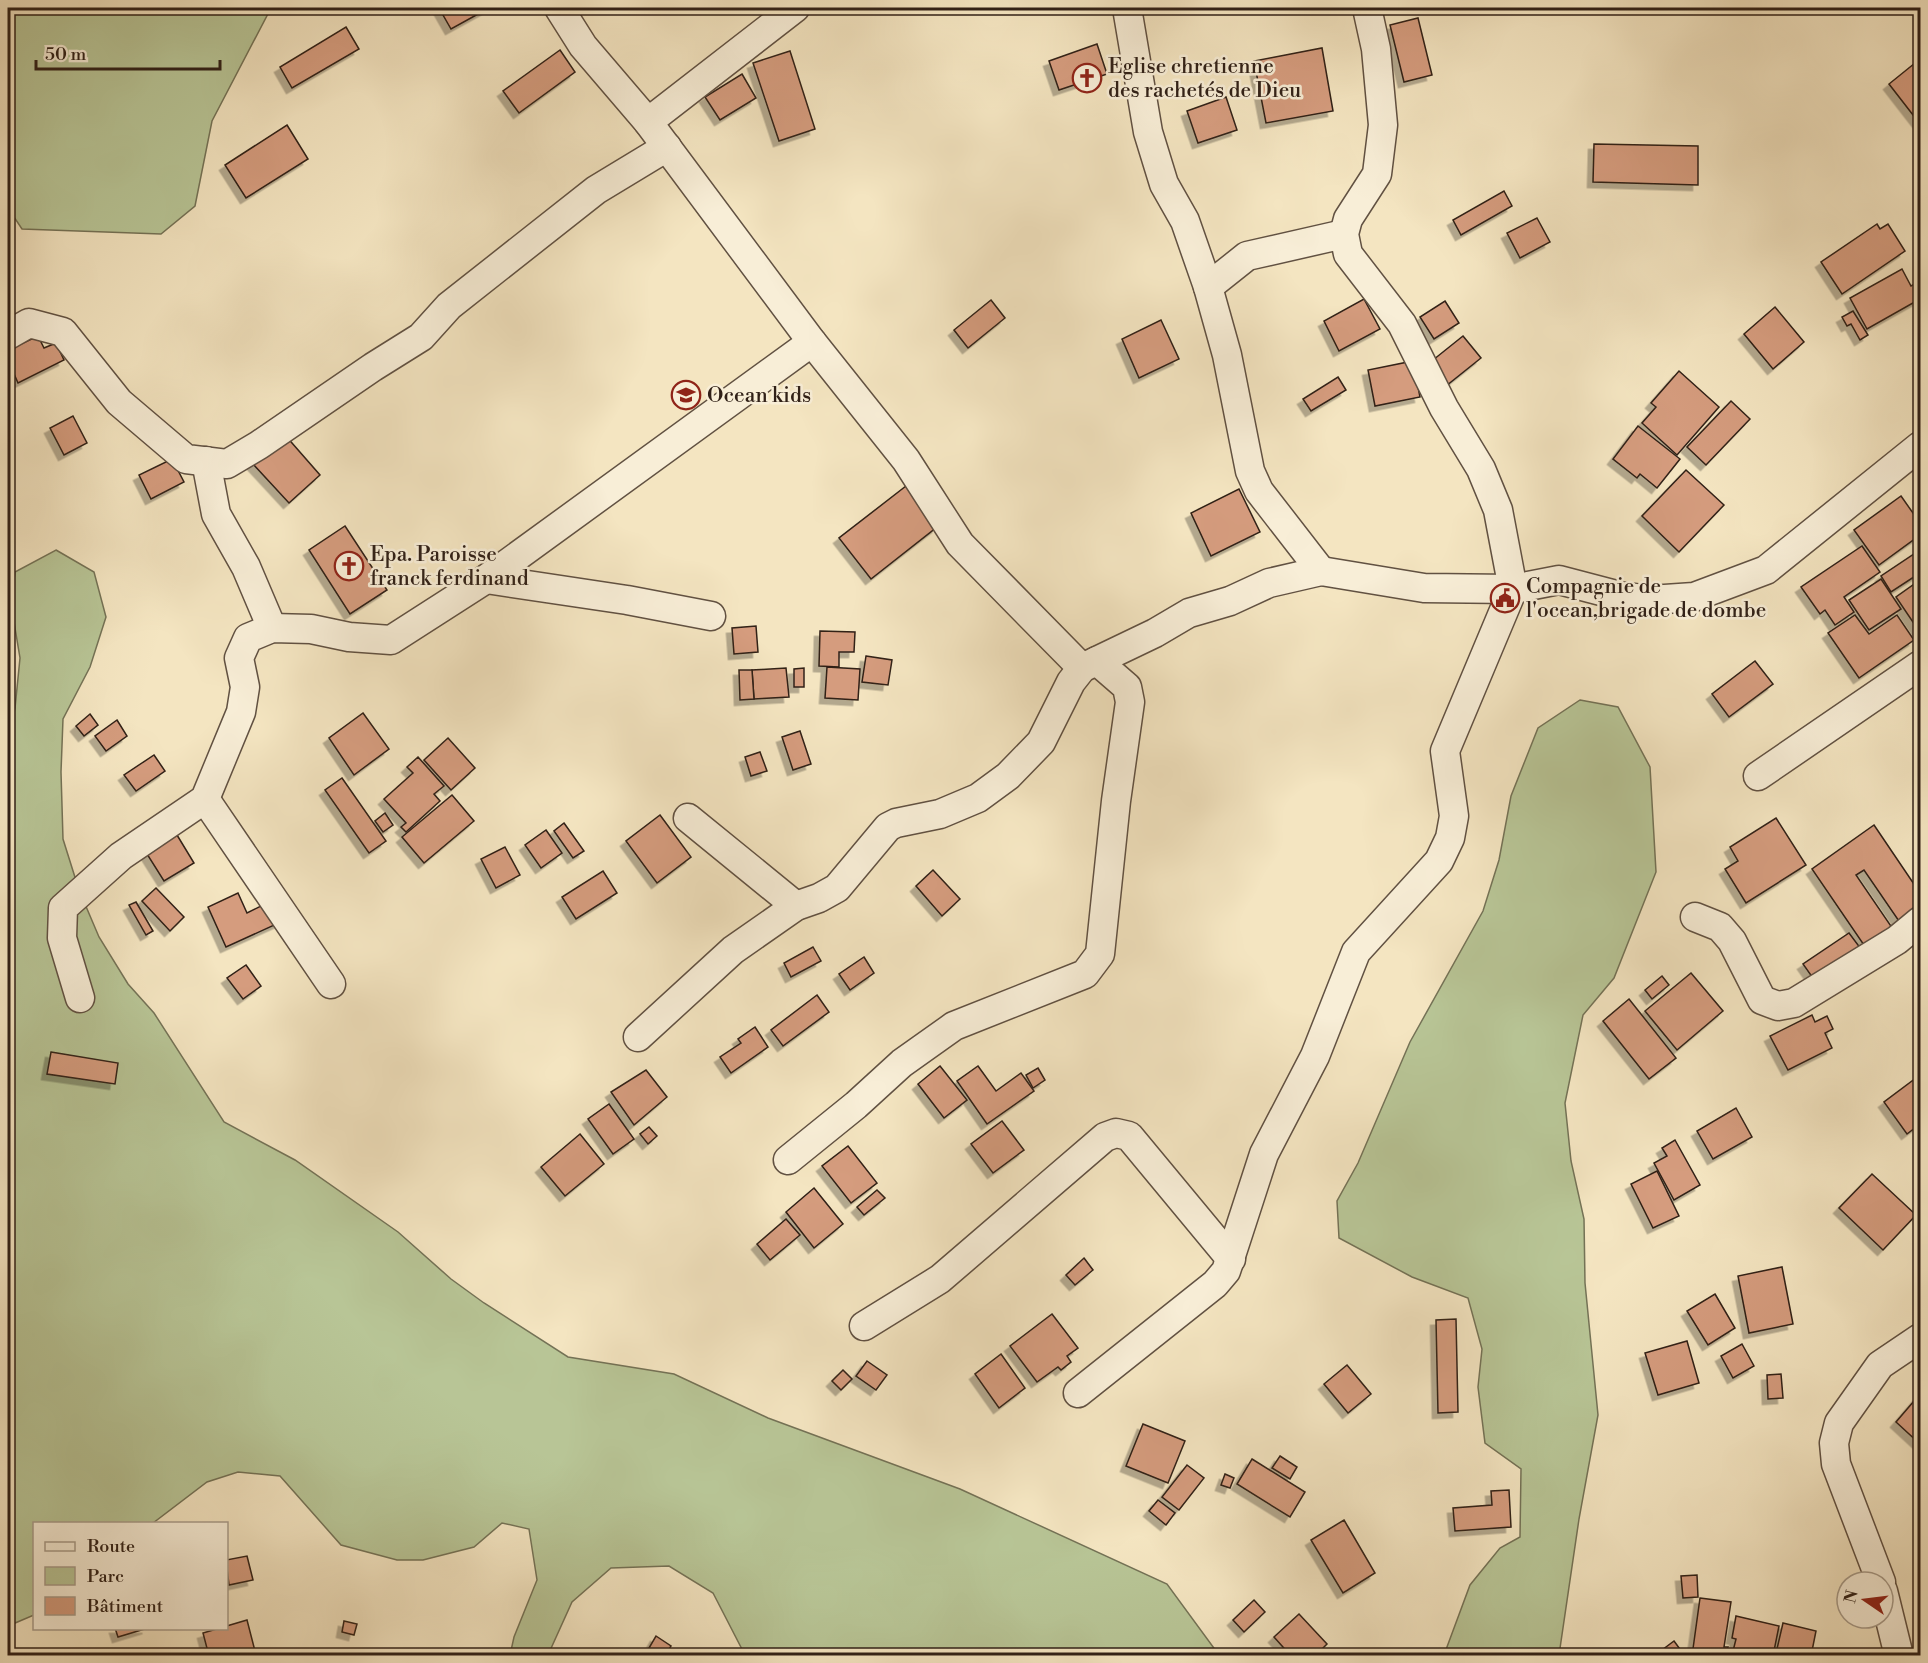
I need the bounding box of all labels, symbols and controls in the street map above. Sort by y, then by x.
scale bar [36,33,220,71]
text: 50 m [45,43,87,66]
place label: Eglise chretienne des rachetés de Dieu [1108,54,1301,104]
church icon: Eglise chretienne des rachetés de Dieu [1071,62,1103,94]
school or university icon: Ocean kids [670,379,702,411]
place label: Ocean kids [707,383,811,409]
place label: Epa. Paroisse franck ferdinand [370,542,529,592]
church icon: Epa. Paroisse franck ferdinand [333,550,365,582]
place label: Compagnie de l'ocean,brigade de dombe [1526,574,1766,624]
public building icon: Compagnie de l'ocean,brigade de dombe [1489,582,1521,614]
legend [33,1522,228,1630]
text: Route [87,1535,135,1558]
text: Parc [87,1565,124,1588]
north arrow [1835,1570,1895,1630]
text: N [1840,1588,1863,1605]
text: Bâtiment [86,1595,164,1618]

